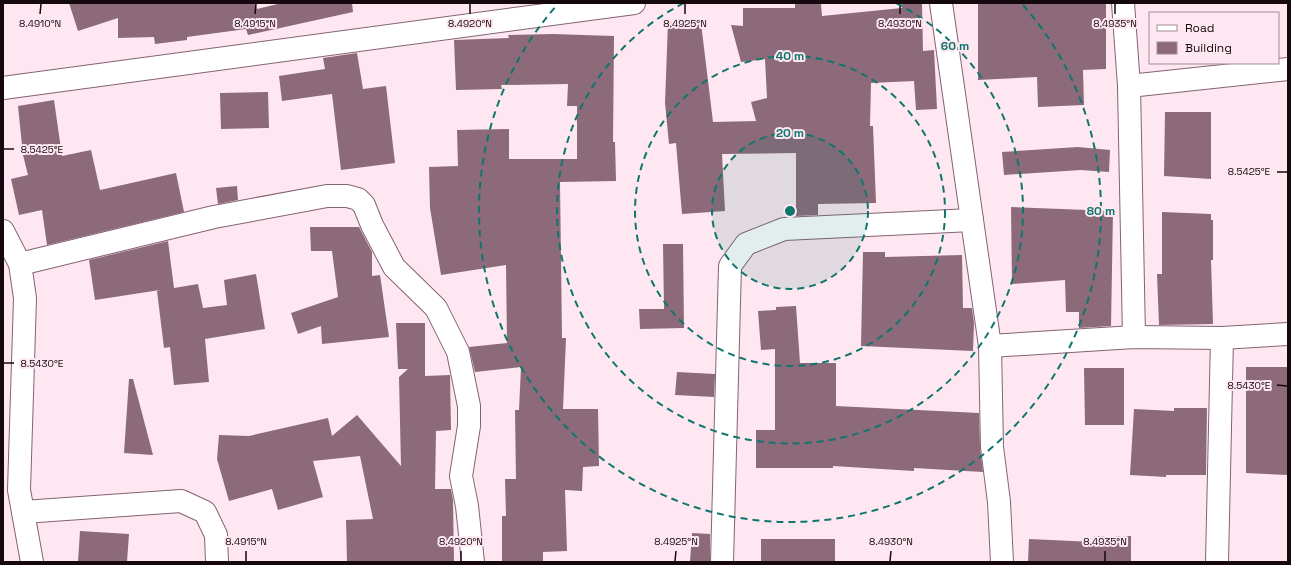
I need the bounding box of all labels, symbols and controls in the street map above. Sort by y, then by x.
legend [1149,12,1279,64]
text: 8.4910°N [19,17,61,30]
text: 8.4915°N [234,17,276,30]
text: 8.4920°N [448,17,492,30]
text: 8.4925°N [663,17,707,30]
text: 8.4930°N [878,17,922,30]
text: 8.4935°N [1093,17,1137,30]
text: Road [1185,20,1214,36]
text: 60 m [941,38,969,54]
text: Building [1185,40,1232,56]
text: 40 m [776,48,804,64]
text: 20 m [776,125,804,141]
text: 8.5425°E [21,143,64,156]
text: 8.5425°E [1228,165,1271,178]
text: 80 m [1087,203,1115,219]
centre of rings [783,204,797,218]
text: 8.5430°E [21,357,64,370]
text: 8.5430°E [1228,379,1271,392]
text: 8.4915°N [225,535,267,548]
text: 8.4920°N [439,535,483,548]
text: 8.4925°N [654,535,698,548]
text: 8.4930°N [869,535,913,548]
text: 8.4935°N [1083,535,1127,548]

